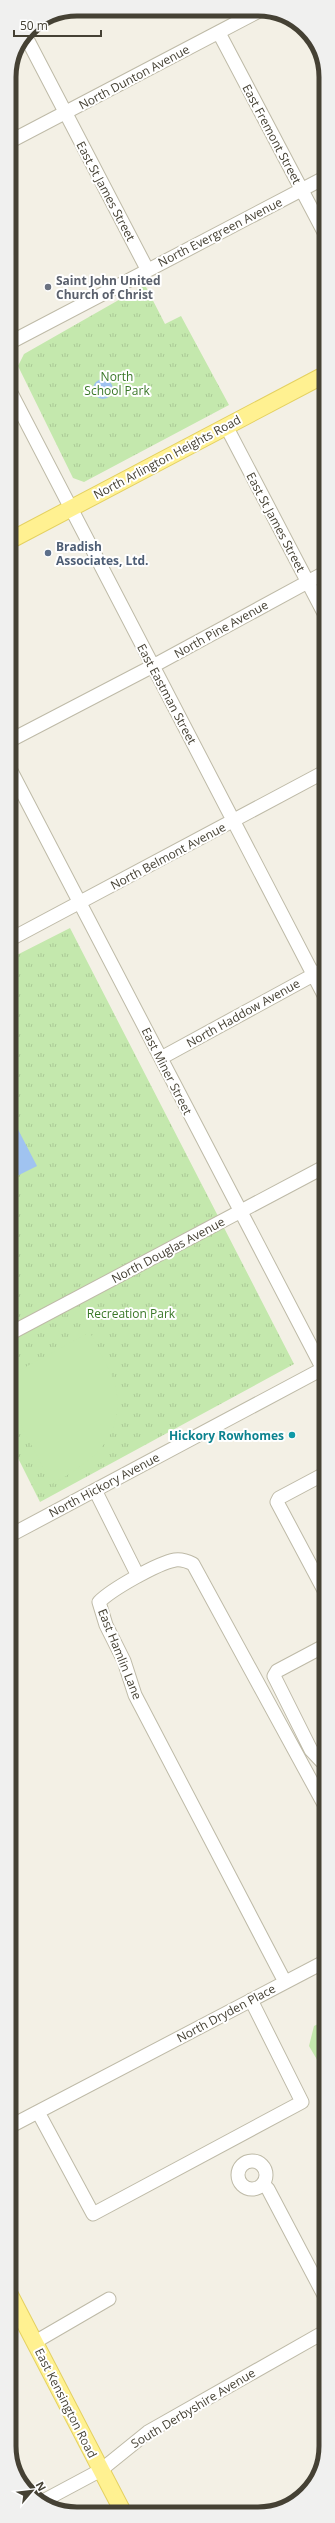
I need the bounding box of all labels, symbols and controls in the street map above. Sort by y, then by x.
scale bar [14,12,101,38]
text: 50 m [20,17,48,34]
street label: North Dunton Avenue [76,40,193,113]
street label: East Fremont Street [238,81,306,187]
street label: East St James Street [73,138,139,244]
street label: North Evergreen Avenue [155,193,285,271]
place label: Saint John United Church of Christ [56,272,161,303]
marker: Saint John United Church of Christ [43,282,53,292]
park label: North School Park [84,368,150,399]
street label: North Arlington Heights Road [90,411,244,503]
street label: East St James Street [243,469,309,575]
place label: Bradish Associates, Ltd. [56,538,149,569]
marker: Bradish Associates, Ltd. [43,548,53,558]
street label: North Pine Avenue [171,596,271,662]
street label: East Eastman Street [133,641,201,747]
street label: North Belmont Avenue [107,818,229,894]
street label: North Haddow Avenue [183,975,303,1051]
street label: East Miner Street [138,1024,196,1118]
street label: North Douglas Avenue [108,1213,228,1287]
park label: Recreation Park [87,1305,176,1322]
place label: Hickory Rowhomes [169,1427,284,1444]
marker: Hickory Rowhomes [287,1430,297,1440]
street label: North Hickory Avenue [46,1449,162,1521]
street label: East Hamlin Lane [94,1606,146,1702]
street label: North Dryden Place [174,1980,279,2046]
street label: East Kensington Road [31,2345,101,2461]
street label: South Derbyshire Avenue [128,2364,259,2452]
north arrow [12,2471,52,2511]
text: N [33,2479,50,2494]

